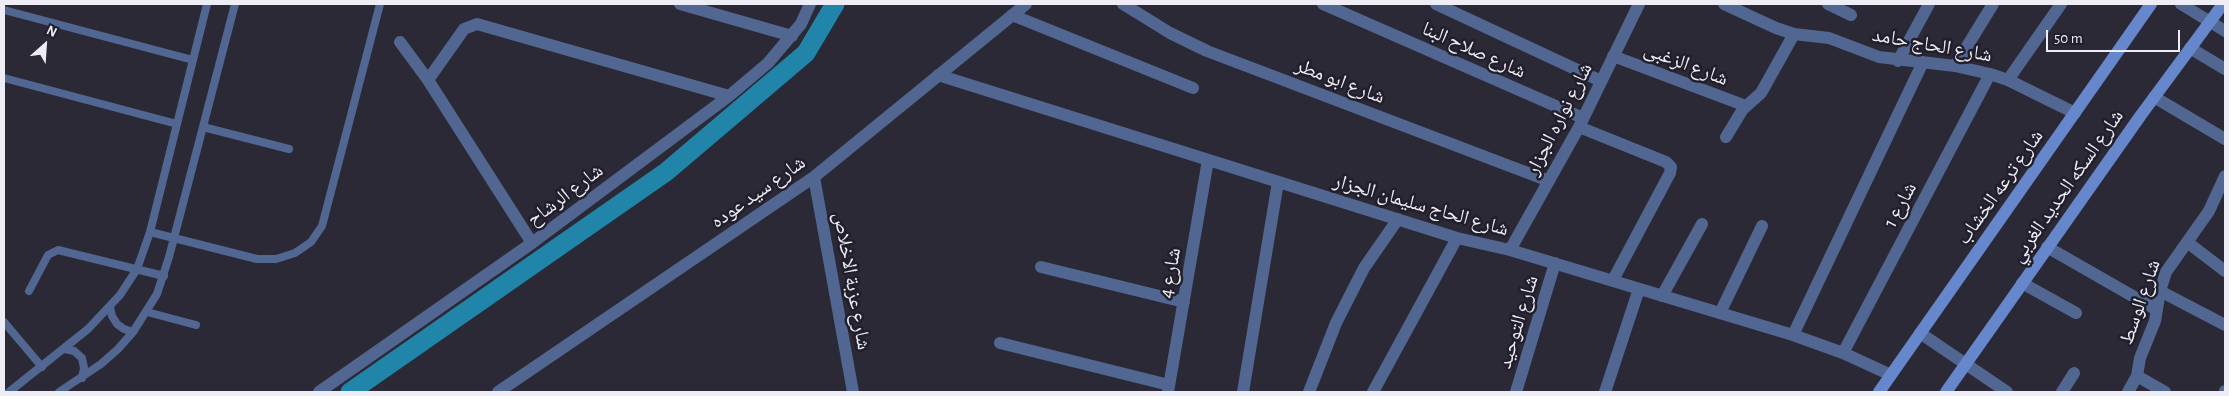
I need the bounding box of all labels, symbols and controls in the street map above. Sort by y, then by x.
street label: شارع صلاح البنا [1418,16,1530,84]
north arrow [20,20,70,70]
scale bar [2049,20,2183,52]
text: N [44,23,59,40]
street label: شارع الحاج حامد [1870,23,1994,67]
text: 50 m [2054,31,2083,46]
street label: شارع الزغبى [1641,37,1731,91]
street label: شارع ابو مطر [1292,53,1388,109]
street label: شارع نواره الجزار [1520,59,1598,179]
street label: شارع السكه الحديد الغربي [2005,105,2129,267]
street label: شارع ترعه الخشاب [1952,125,2048,249]
street label: شارع سيد عوده [706,151,810,233]
street label: شارع الرشاح [522,159,608,231]
street label: شارع الحاج سليمان الجزار [1331,168,1511,242]
street label: شارع 1 [1878,178,1922,232]
street label: شارع عزبة الاخلاص [828,210,876,352]
street label: شارع 4 [1154,246,1186,300]
street label: شارع الوسط [2114,256,2166,348]
street label: شارع التوحيد [1492,272,1544,372]

